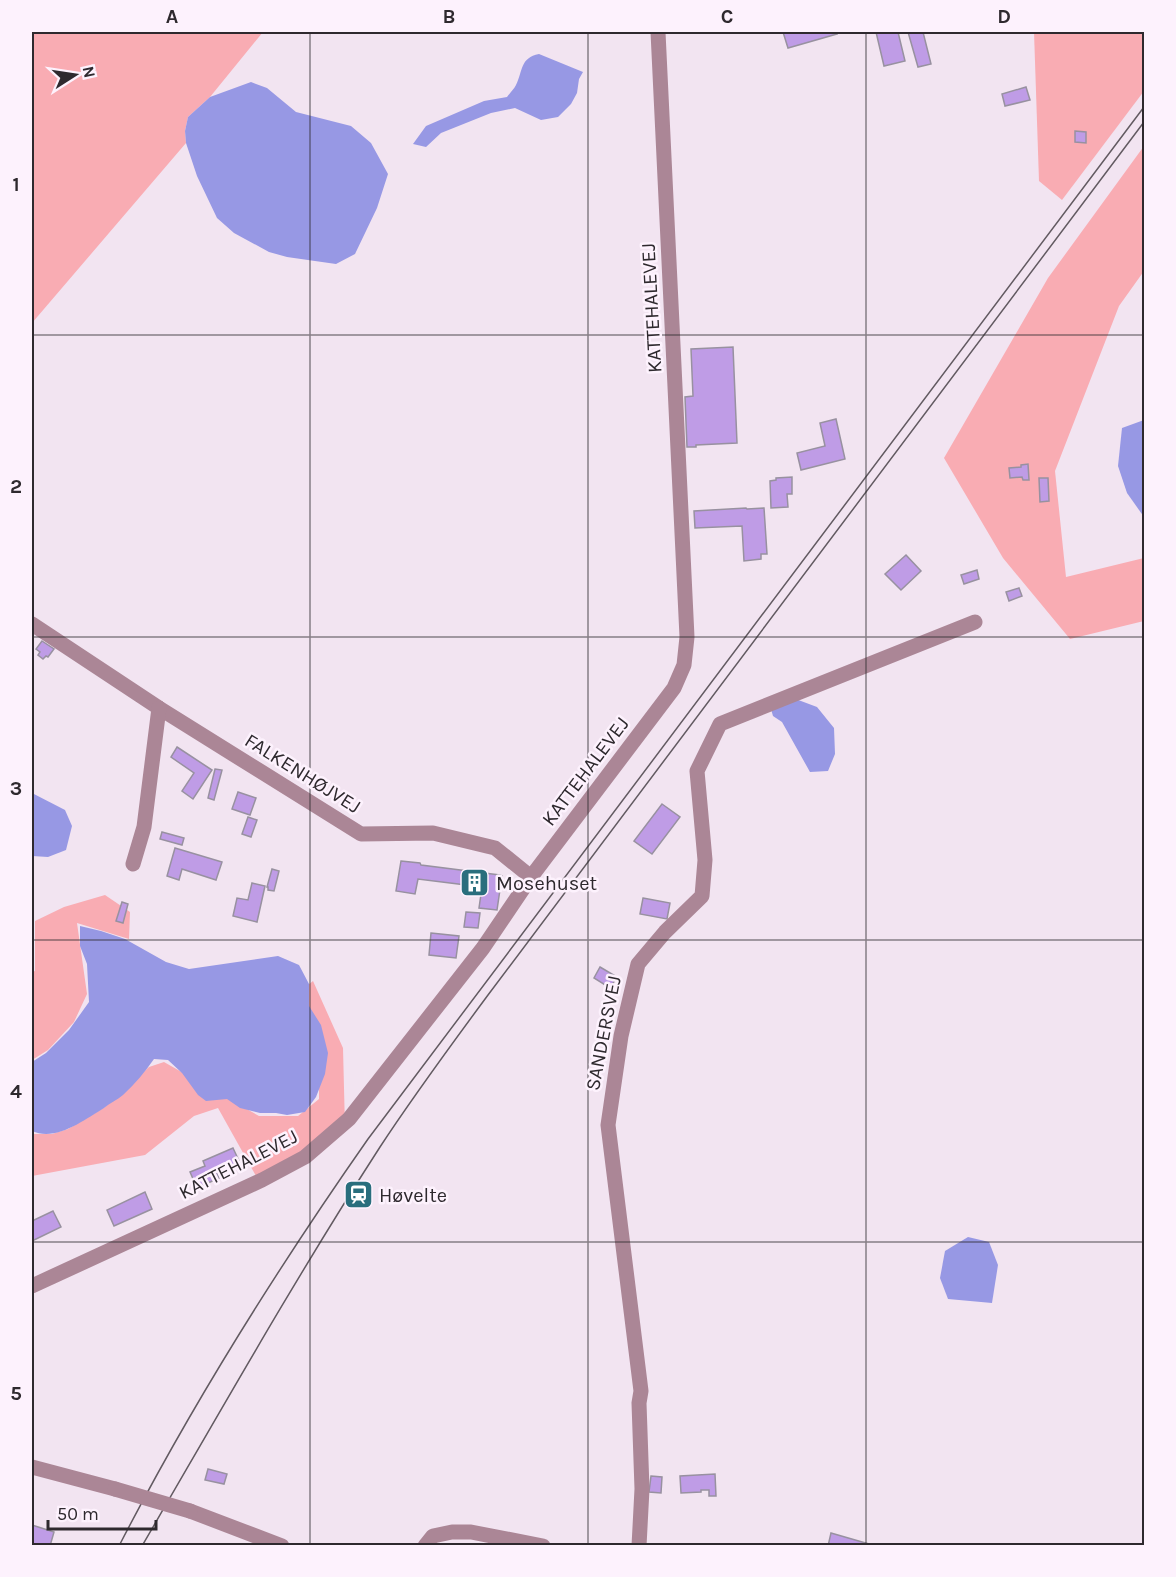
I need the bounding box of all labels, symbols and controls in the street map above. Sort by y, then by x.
text: A [166,5,179,28]
text: B [443,5,455,28]
text: C [721,5,733,28]
text: D [997,5,1011,28]
north arrow [45,45,105,105]
text: N [79,64,100,80]
text: 1 [12,173,20,196]
street label: KATTEHALEVEJ [637,242,666,374]
text: 2 [10,475,22,498]
street label: KATTEHALEVEJ [537,712,634,830]
street label: FALKENHØJVEJ [241,729,365,818]
text: 3 [10,777,22,800]
building icon: Mosehuset [459,867,491,899]
place label: Mosehuset [496,872,598,895]
street label: SANDERSVEJ [581,974,626,1093]
text: 4 [10,1080,22,1103]
street label: KATTEHALEVEJ [175,1125,301,1204]
station icon: Høvelte [342,1179,374,1211]
place label: Høvelte [379,1184,447,1207]
text: 5 [10,1382,22,1405]
scale bar [48,1493,156,1531]
text: 50 m [57,1503,99,1525]

